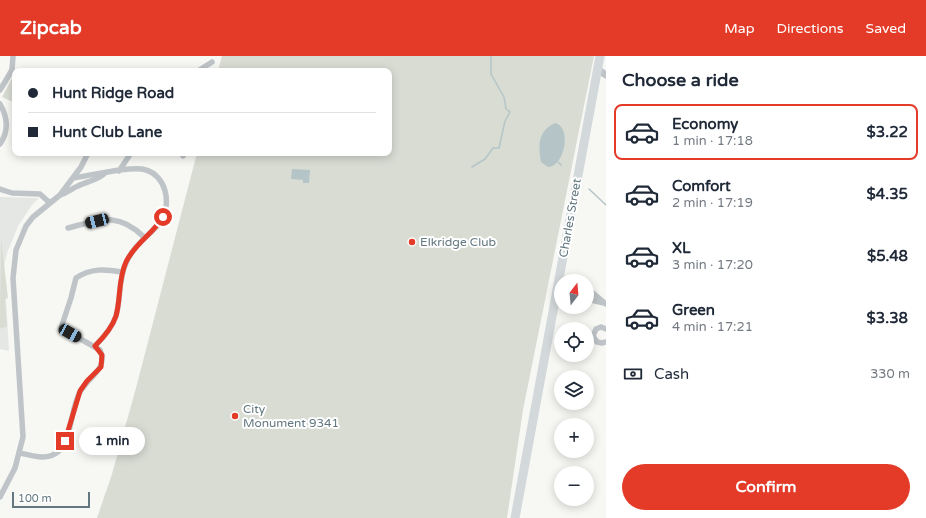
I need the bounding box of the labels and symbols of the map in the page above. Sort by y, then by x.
street label: Charles Street [556,177,584,259]
route start [154,208,172,226]
car [84,212,110,230]
place label: Elkridge Club [420,235,496,249]
marker: Elkridge Club [407,237,417,247]
north arrow [554,274,594,314]
car [57,322,83,344]
place label: City Monument 9341 [243,402,339,430]
marker: City Monument 9341 [230,411,240,421]
callout: 1 min [79,427,145,455]
route end [56,432,74,450]
scale bar [12,490,90,509]

